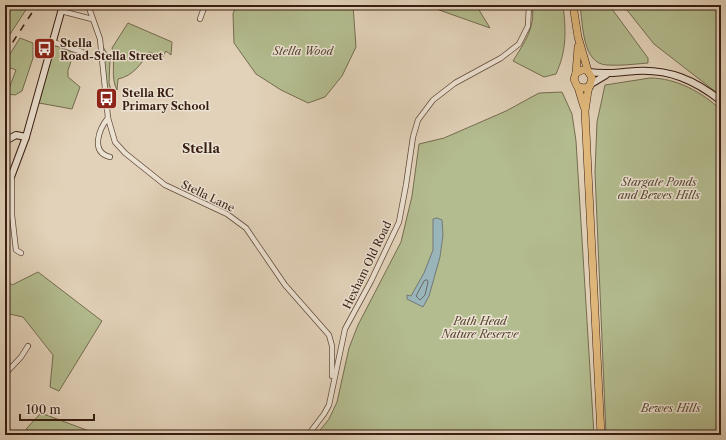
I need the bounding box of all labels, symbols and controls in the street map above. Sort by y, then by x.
bus stop icon: Stella Road-Stella Street [32,36,58,62]
place label: Stella Road-Stella Street [60,36,164,63]
park label: Stella Wood [272,44,335,58]
bus stop icon: Stella RC Primary School [94,86,120,112]
place label: Stella RC Primary School [122,86,209,113]
district label: Stella [182,140,220,156]
park label: Stargate Ponds and Bewes Hills [618,175,700,202]
street label: Stella Lane [179,177,237,215]
street label: Hexham Old Road [340,218,395,311]
park label: Path Head Nature Reserve [440,314,519,341]
scale bar [20,396,94,422]
park label: Bewes Hills [640,401,701,415]
text: 100 m [26,402,61,417]

